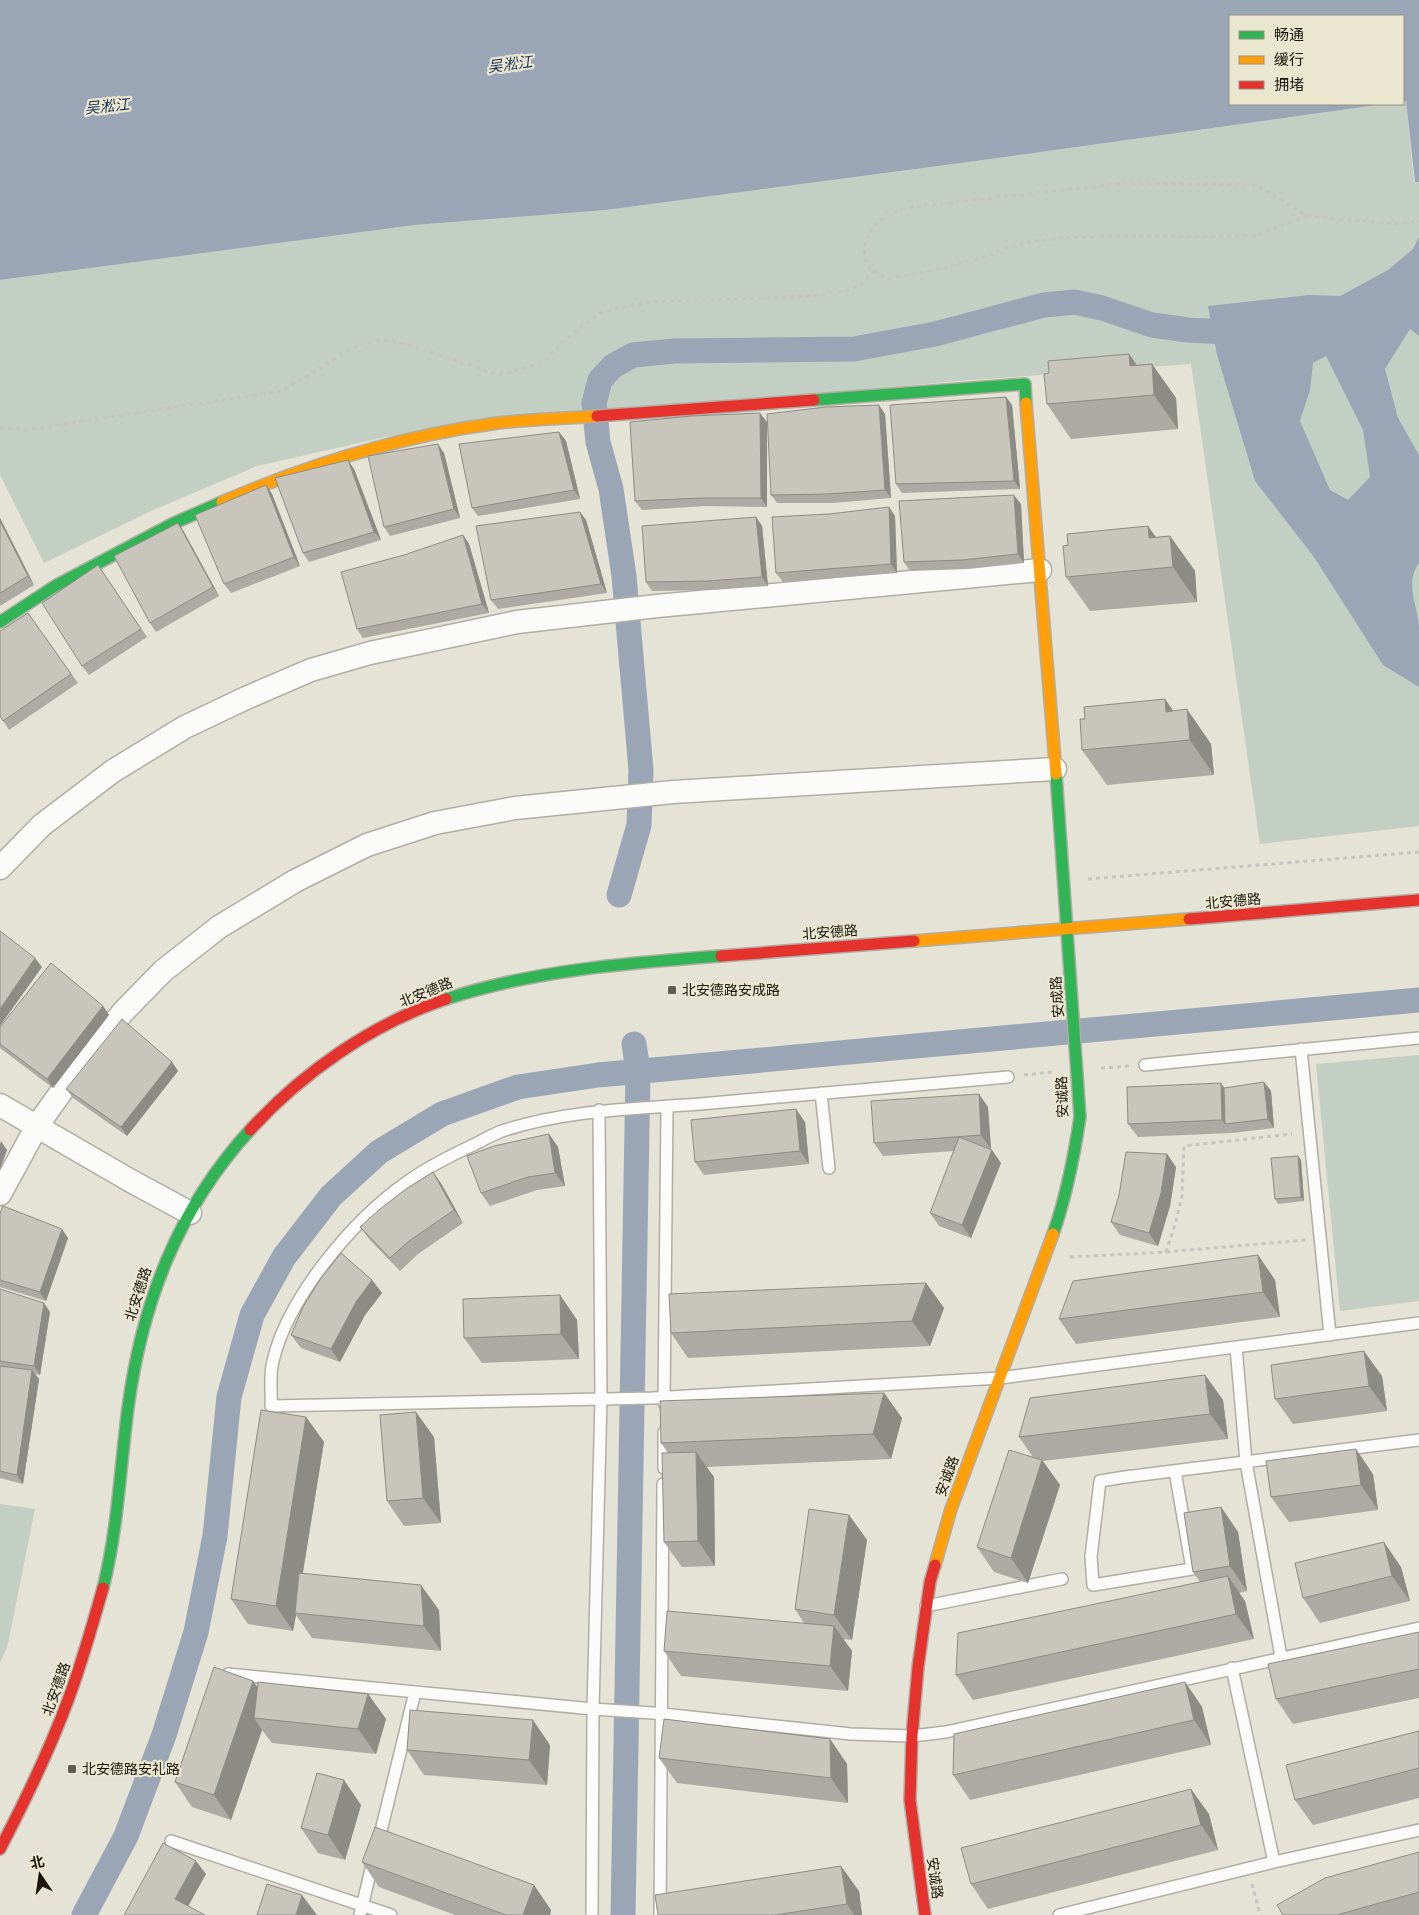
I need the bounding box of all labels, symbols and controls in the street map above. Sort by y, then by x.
legend [1229,15,1404,105]
text: 畅通 [1274,24,1304,45]
text: 缓行 [1274,49,1304,70]
water label: 吴淞江 [486,51,536,77]
text: 拥堵 [1274,74,1304,95]
water label: 吴淞江 [84,93,132,119]
street label: 北安德路 [1204,890,1262,912]
street label: 北安德路 [801,921,859,943]
street label: 北安德路 [397,973,455,1011]
street label: 安成路 [1047,975,1067,1019]
place label: 北安德路安成路 [682,981,780,999]
marker: 北安德路安成路 [666,984,678,996]
street label: 安诚路 [1052,1076,1072,1118]
street label: 北安德路 [121,1265,155,1323]
street label: 安诚路 [931,1453,963,1499]
street label: 北安德路 [38,1660,74,1718]
place label: 北安德路安礼路 [82,1760,180,1778]
marker: 北安德路安礼路 [66,1763,78,1775]
north arrow [15,1850,65,1900]
text: 北 [28,1852,46,1873]
street label: 安诚路 [923,1856,947,1900]

